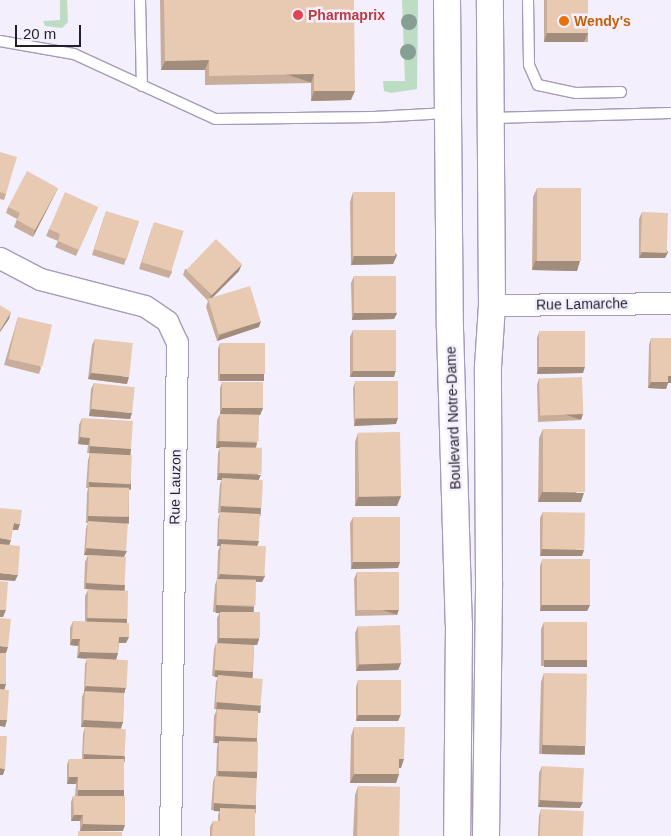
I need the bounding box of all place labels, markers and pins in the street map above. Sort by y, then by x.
place label: Pharmaprix [308,7,385,23]
marker: Pharmaprix [292,9,304,21]
place label: Wendy's [574,13,631,29]
marker: Wendy's [558,15,570,27]

